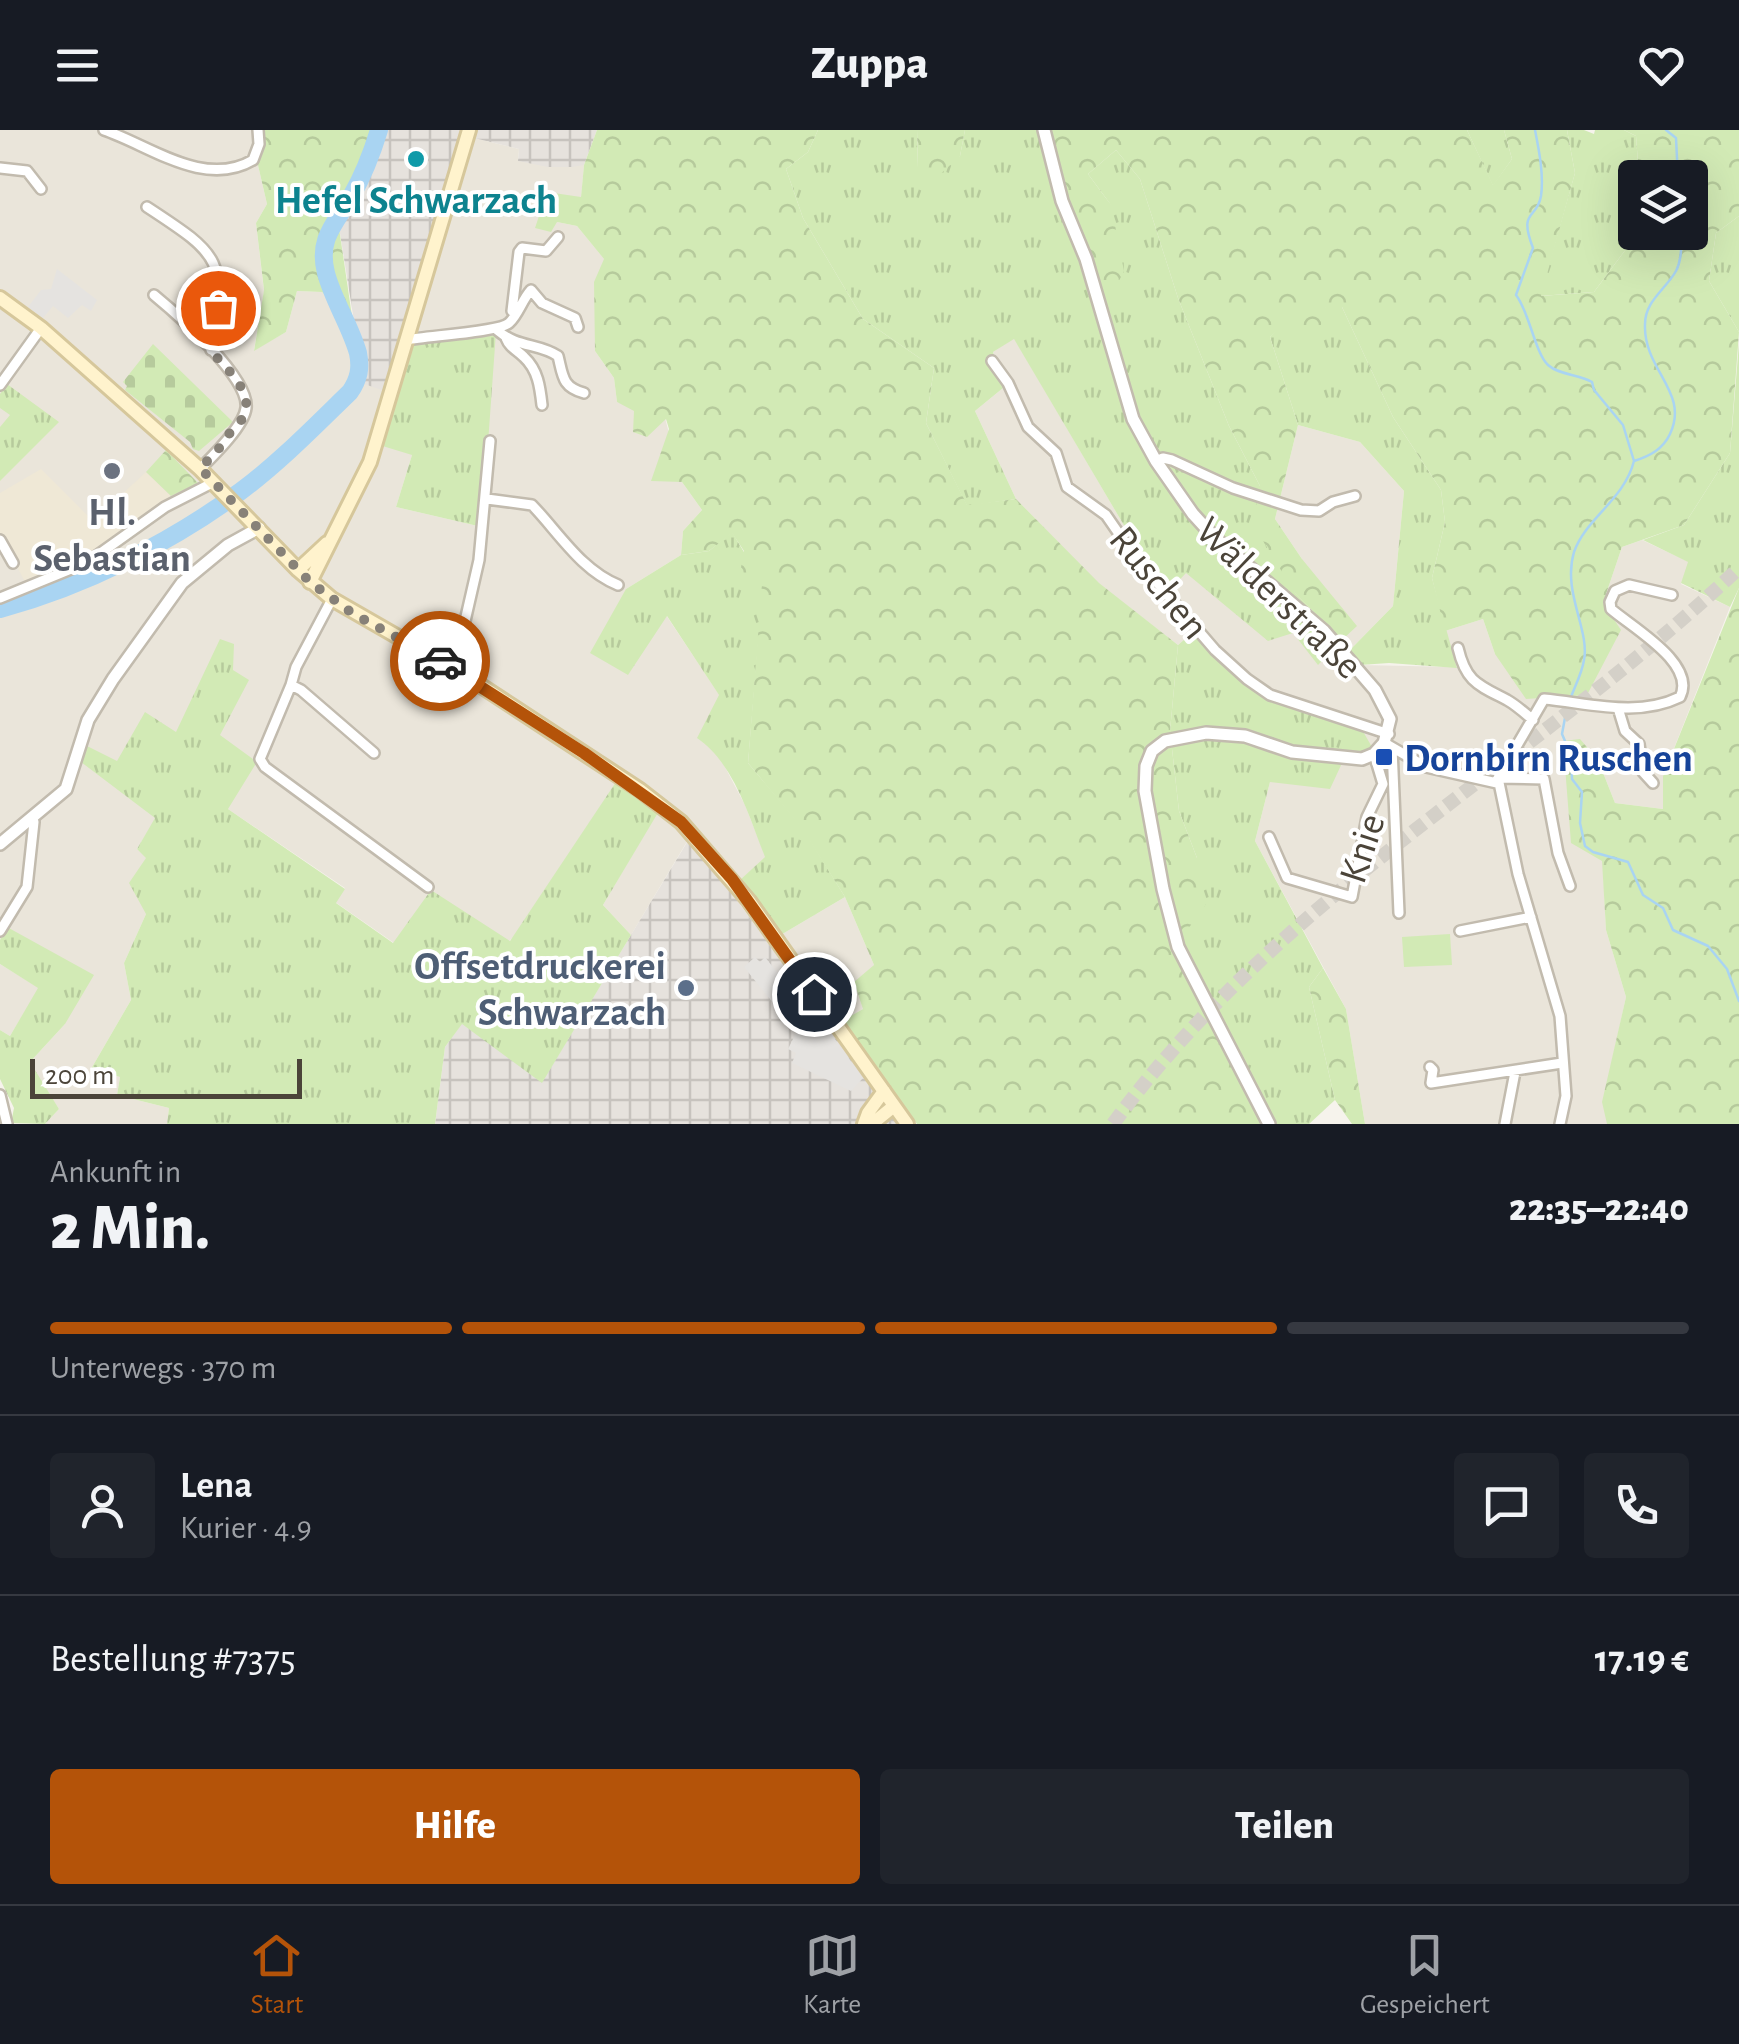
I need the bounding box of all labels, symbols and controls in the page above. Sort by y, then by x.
icon: menu [50,38,105,93]
icon: heart [1634,38,1689,93]
text: Zuppa [811,42,928,87]
marker: Hefel Schwarzach [405,148,427,170]
map controls [1618,160,1708,250]
button: layers [1618,160,1708,250]
place label: Hefel Schwarzach [275,181,557,221]
pin [176,266,261,351]
icon: bag [191,281,246,336]
marker: Hl. Sebastian [101,460,123,482]
place label: Hl. Sebastian [33,493,191,579]
street label: Wälderstraße [1188,510,1369,687]
street label: Ruschen [1101,519,1215,647]
courier [390,611,490,711]
icon: car [413,634,468,689]
place label: Dornbirn Ruschen [1404,739,1693,779]
marker: Dornbirn Ruschen [1373,746,1395,768]
street label: Knie [1333,809,1393,888]
place label: Offsetdruckerei Schwarzach [414,947,666,1033]
pin [772,952,857,1037]
icon: home [787,967,842,1022]
marker: Offsetdruckerei Schwarzach [675,977,697,999]
scale bar [30,1054,302,1098]
text: 200 m [45,1062,114,1090]
text: Ankunft in [50,1156,181,1188]
text: 22:35–22:40 [1509,1190,1689,1228]
text: 2 Min. [50,1196,210,1261]
text: Unterwegs · 370 m [50,1352,276,1384]
button: person [50,1453,155,1558]
button: chat [1454,1453,1559,1558]
button: phone [1584,1453,1689,1558]
text: Lena [180,1467,253,1505]
text: Kurier · 4.9 [180,1512,312,1544]
text: Bestellung #7375 [50,1641,296,1679]
text: 17.19 € [1595,1641,1689,1679]
button: Hilfe [50,1769,860,1884]
button: Teilen [880,1769,1689,1884]
tab: Start [249,1928,304,2022]
tab: Karte [803,1928,861,2022]
tab: Gespeichert [1360,1928,1490,2022]

